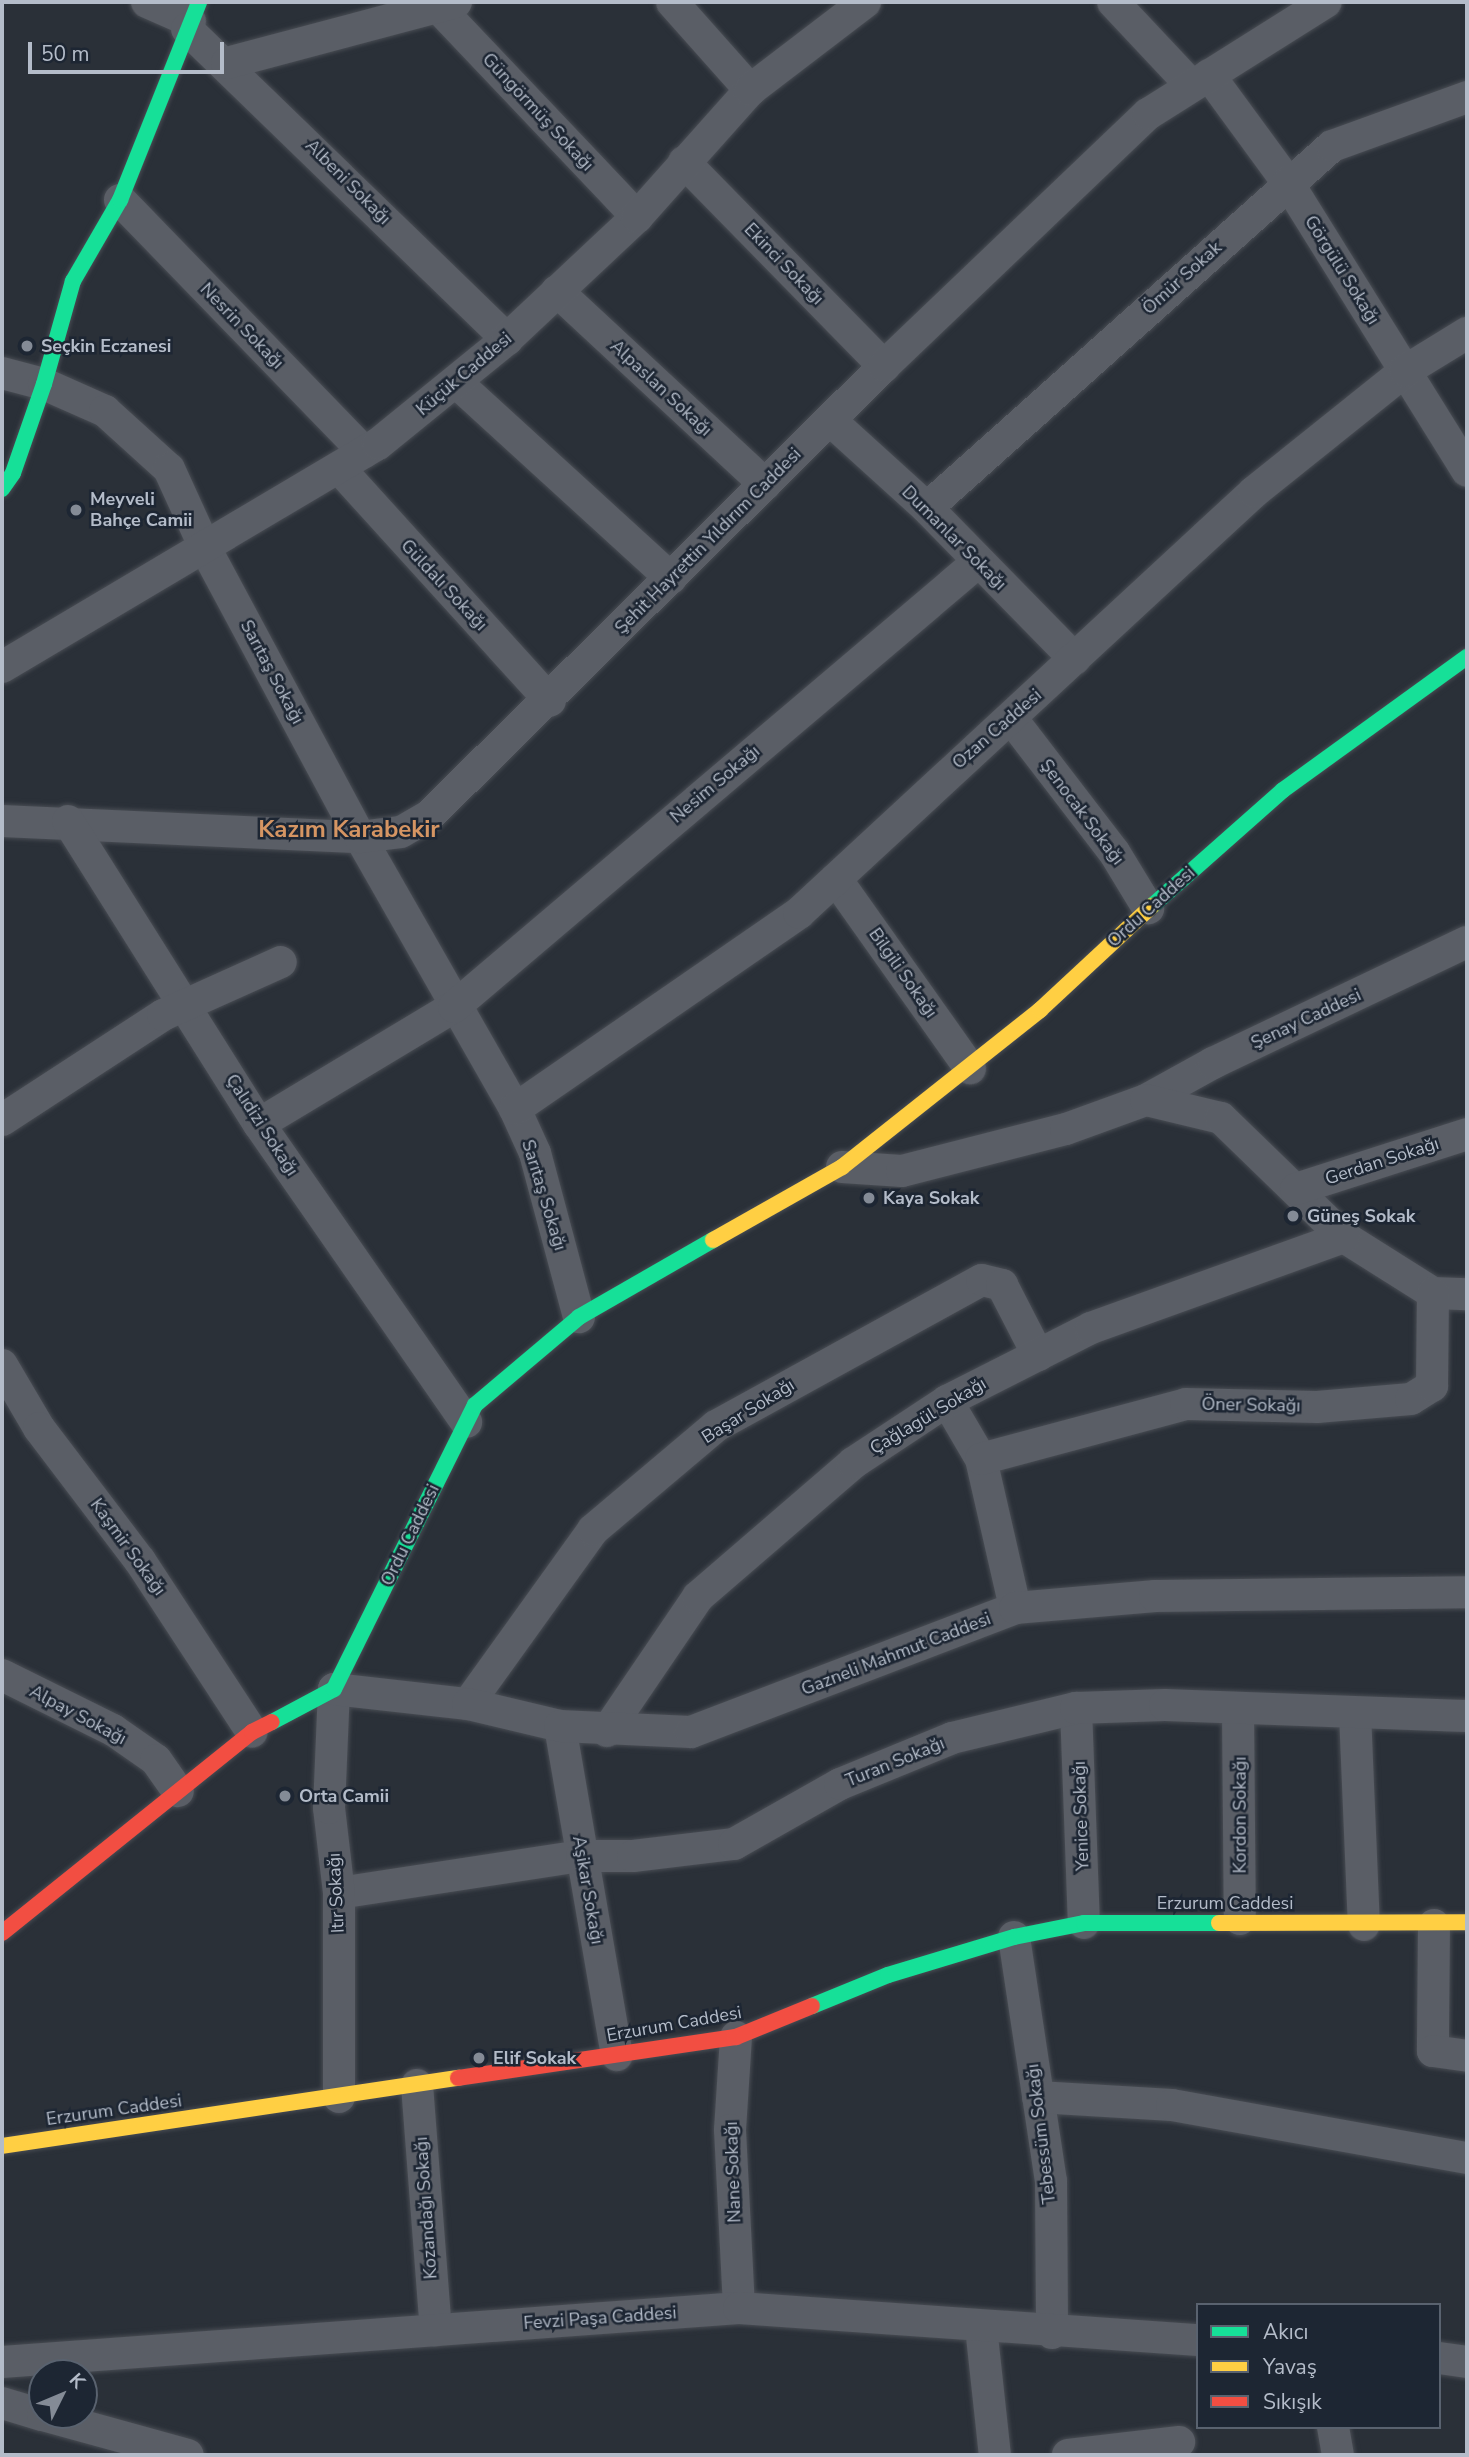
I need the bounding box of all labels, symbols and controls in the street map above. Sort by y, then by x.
scale bar [32,28,228,72]
text: 50 m [41,40,90,68]
street label: Güngörmüş Sokağı [478,49,598,175]
street label: Albeni Sokağı [301,135,395,229]
street label: Görgülü Sokağı [1300,212,1384,328]
street label: Ekinci Sokağı [740,219,828,309]
street label: Ömür Sokak [1138,237,1226,319]
street label: Nesrin Sokağı [196,278,288,374]
street label: Küçük Caddesi [412,328,516,420]
place label: Seçkin Eczanesi [41,335,171,357]
street label: Alpaslan Sokağı [606,335,716,441]
marker: Seçkin Eczanesi [19,338,35,354]
street label: Şehit Hayrettin Yıldırım Caddesi [610,443,806,639]
street label: Dumanlar Sokağı [897,481,1011,595]
place label: Meyveli Bahçe Camii [90,489,192,532]
marker: Meyveli Bahçe Camii [68,502,84,518]
street label: Güldalı Sokağı [396,535,492,635]
street label: Sarıtaş Sokağı [236,616,308,728]
street label: Ozan Caddesi [948,684,1046,774]
street label: Nesim Sokağı [666,740,764,828]
street label: Şenocak Sokağı [1035,755,1129,869]
district label: Kazım Karabekir [258,816,440,844]
street label: Ordu Caddesi [1103,862,1199,952]
street label: Bilgili Sokağı [864,924,942,1022]
street label: Şenay Caddesi [1248,984,1364,1054]
street label: Çalıdizi Sokağı [221,1070,303,1180]
street label: Gerdan Sokağı [1322,1132,1442,1190]
street label: Sarıtaş Sokağı [517,1137,571,1253]
place label: Kaya Sokak [883,1187,979,1209]
marker: Kaya Sokak [861,1190,877,1206]
place label: Güneş Sokak [1307,1205,1415,1227]
marker: Güneş Sokak [1285,1208,1301,1224]
street label: Çağlagül Sokağı [866,1373,990,1459]
street label: Başar Sokağı [698,1374,798,1448]
street label: Öner Sokağı [1201,1393,1301,1417]
street label: Ordu Caddesi [376,1481,444,1589]
street label: Kaşmir Sokağı [86,1494,170,1600]
street label: Gazneli Mahmut Caddesi [798,1608,994,1700]
street label: Alpay Sokağı [26,1680,130,1750]
street label: Turan Sokağı [842,1732,948,1792]
street label: Kordon Sokağı [1229,1757,1251,1873]
street label: Yenice Sokağı [1068,1761,1094,1871]
place label: Orta Camii [299,1785,389,1807]
marker: Orta Camii [277,1788,293,1804]
street label: Aşikar Sokağı [568,1834,608,1946]
street label: Itır Sokağı [323,1852,349,1934]
street label: Erzurum Caddesi [1157,1892,1293,1914]
street label: Erzurum Caddesi [605,2001,743,2047]
place label: Elif Sokak [493,2047,576,2069]
marker: Elif Sokak [471,2050,487,2066]
street label: Tebessüm Sokağı [1022,2063,1060,2205]
street label: Erzurum Caddesi [45,2090,183,2130]
street label: Nane Sokağı [720,2121,746,2223]
street label: Kozandağı Sokağı [410,2136,442,2280]
street label: Fevzi Paşa Caddesi [523,2302,677,2334]
legend [1196,2303,1441,2429]
text: Akıcı [1263,2318,1308,2346]
text: Yavaş [1263,2353,1317,2381]
north arrow [28,2359,98,2429]
text: K [63,2368,91,2395]
text: Sıkışık [1263,2388,1322,2416]

